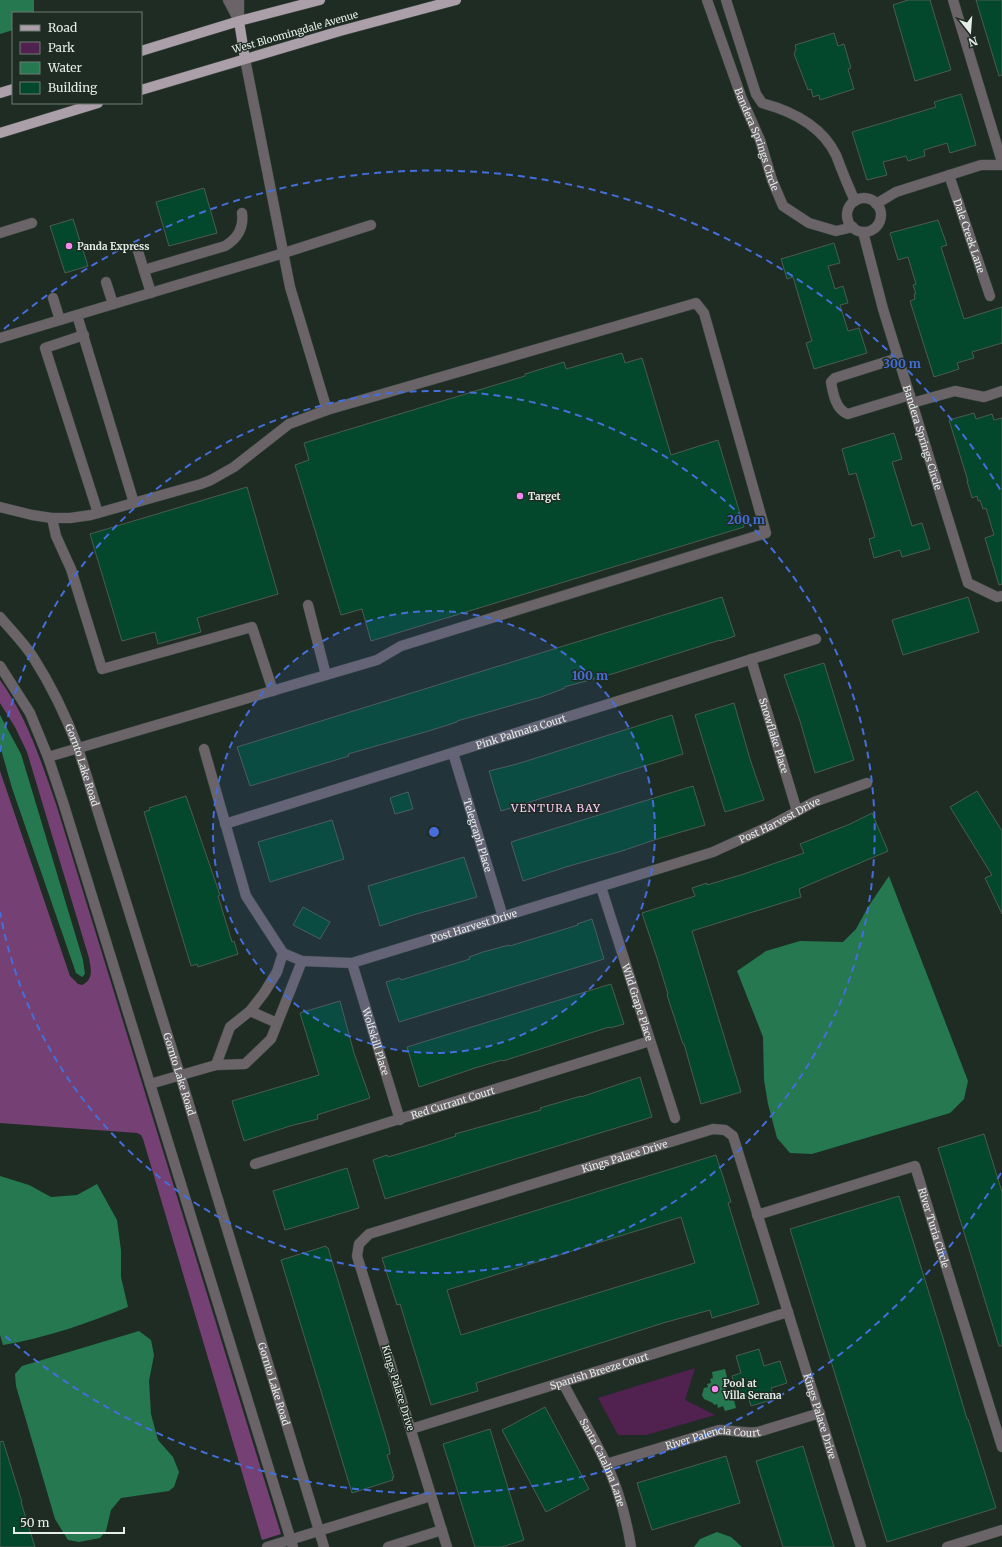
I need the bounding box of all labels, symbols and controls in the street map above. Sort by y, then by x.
street label: West Bloomingdale Avenue [229,8,360,57]
legend [12,12,142,104]
north arrow [950,12,990,52]
text: Road [48,20,77,35]
text: N [966,34,979,50]
text: Park [48,40,75,55]
text: Water [47,60,83,75]
text: Building [48,80,98,95]
street label: Bandera Springs Circle [732,86,782,193]
street label: Dale Creek Lane [951,197,988,274]
place label: Panda Express [77,240,149,253]
marker: Panda Express [64,241,74,251]
text: 300 m [883,356,921,371]
street label: Bandera Springs Circle [900,383,945,491]
place label: Target [528,490,561,503]
marker: Target [515,491,525,501]
text: 200 m [727,512,765,527]
text: 100 m [572,668,608,683]
street label: Snowflake Place [757,696,792,775]
street label: Pink Palmata Court [474,711,568,752]
street label: Gornto Lake Road [62,722,102,808]
street label: Post Harvest Drive [737,794,822,846]
street label: Telegraph Place [461,797,495,874]
district label: VENTURA BAY [510,801,601,815]
centre of rings [427,825,441,839]
street label: Post Harvest Drive [429,906,519,945]
street label: Wild Grape Place [619,961,656,1043]
street label: Wolfskill Place [359,1005,392,1077]
street label: Gornto Lake Road [161,1031,198,1117]
street label: Red Currant Court [409,1083,496,1122]
street label: Kings Palace Drive [580,1137,669,1175]
street label: River Turia Circle [916,1186,953,1270]
street label: Gornto Lake Road [255,1341,293,1427]
street label: Kings Palace Drive [379,1344,417,1432]
street label: Spanish Breeze Court [548,1349,650,1392]
street label: Kings Palace Drive [801,1372,840,1461]
place label: Pool at Villa Serana [722,1377,782,1402]
marker: Pool at Villa Serana [710,1384,720,1394]
street label: Santa Catalina Lane [577,1416,628,1508]
street label: River Palencia Court [664,1423,762,1452]
scale bar [14,1509,124,1535]
text: 50 m [20,1515,49,1530]

